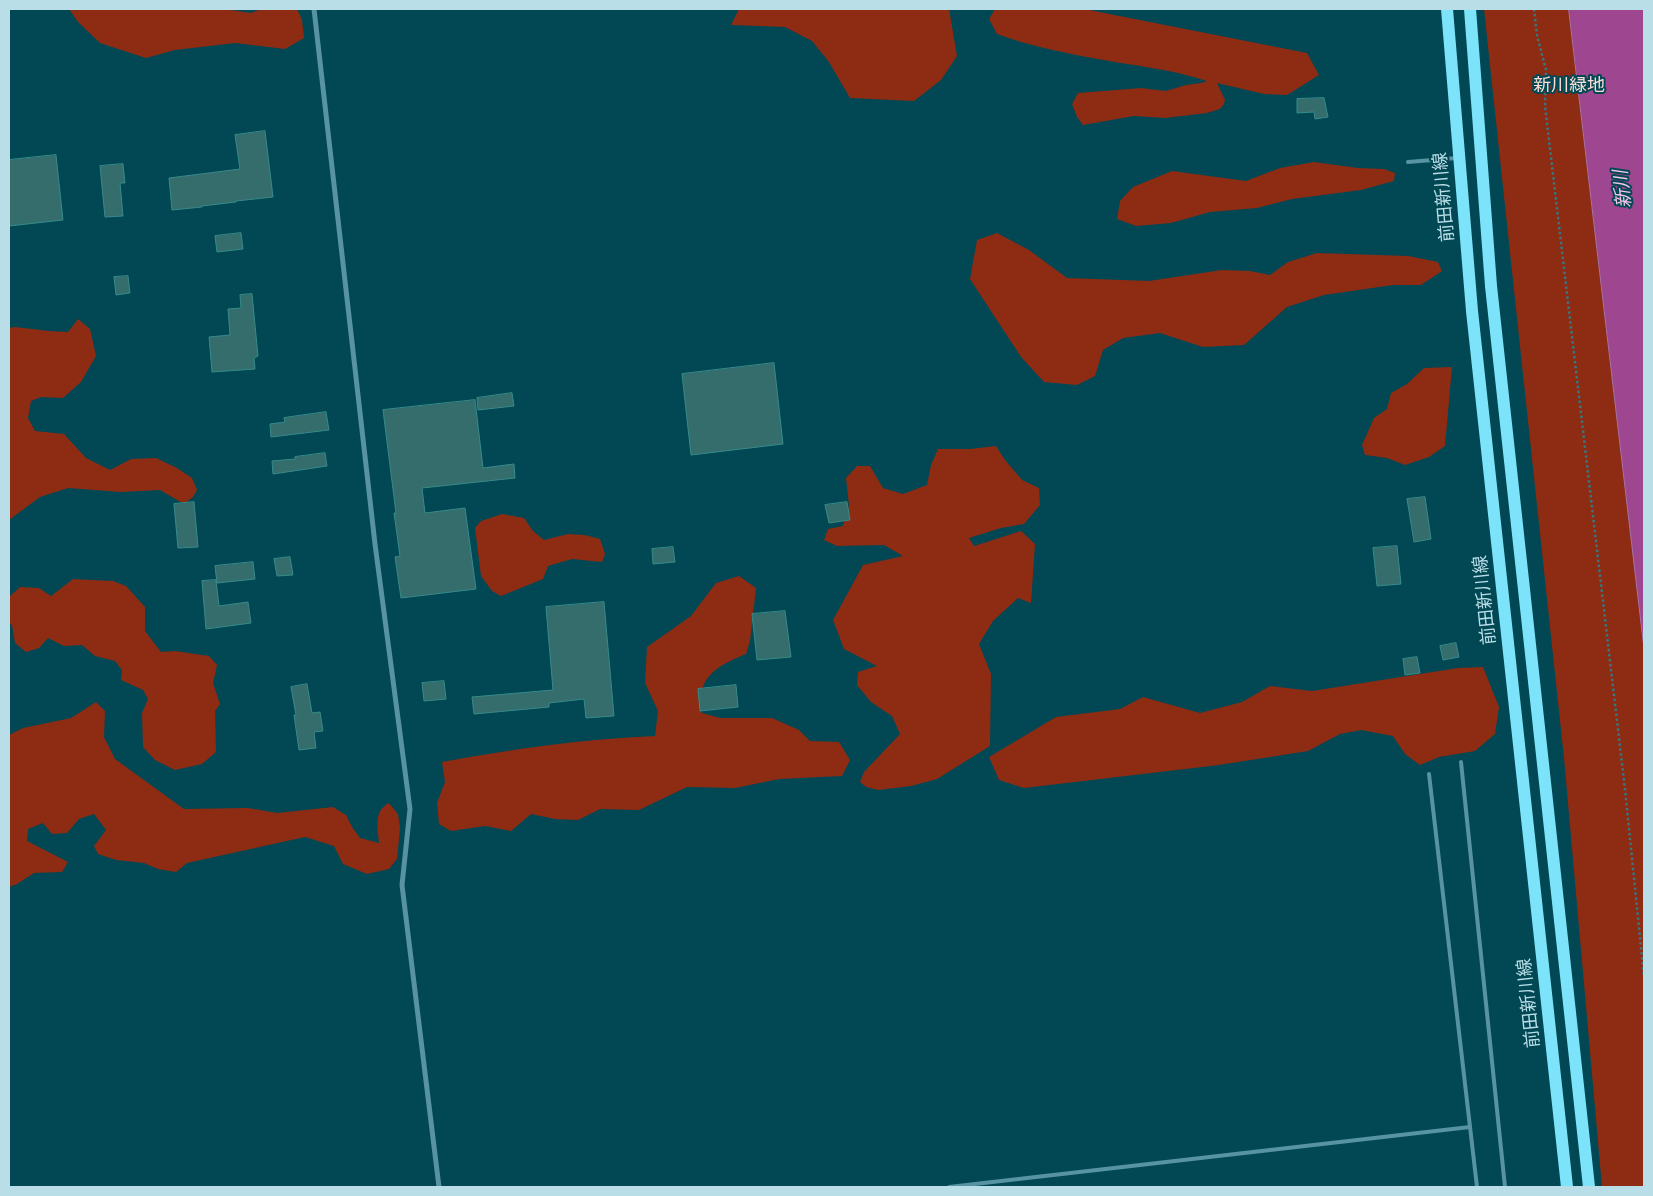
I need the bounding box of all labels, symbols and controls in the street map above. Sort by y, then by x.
park label: 新川緑地 [1533,76,1605,98]
street label: 前田新川線 [1430,151,1460,243]
water label: 新川 [1611,169,1637,209]
street label: 前田新川線 [1471,554,1501,646]
street label: 前田新川線 [1515,957,1545,1049]

